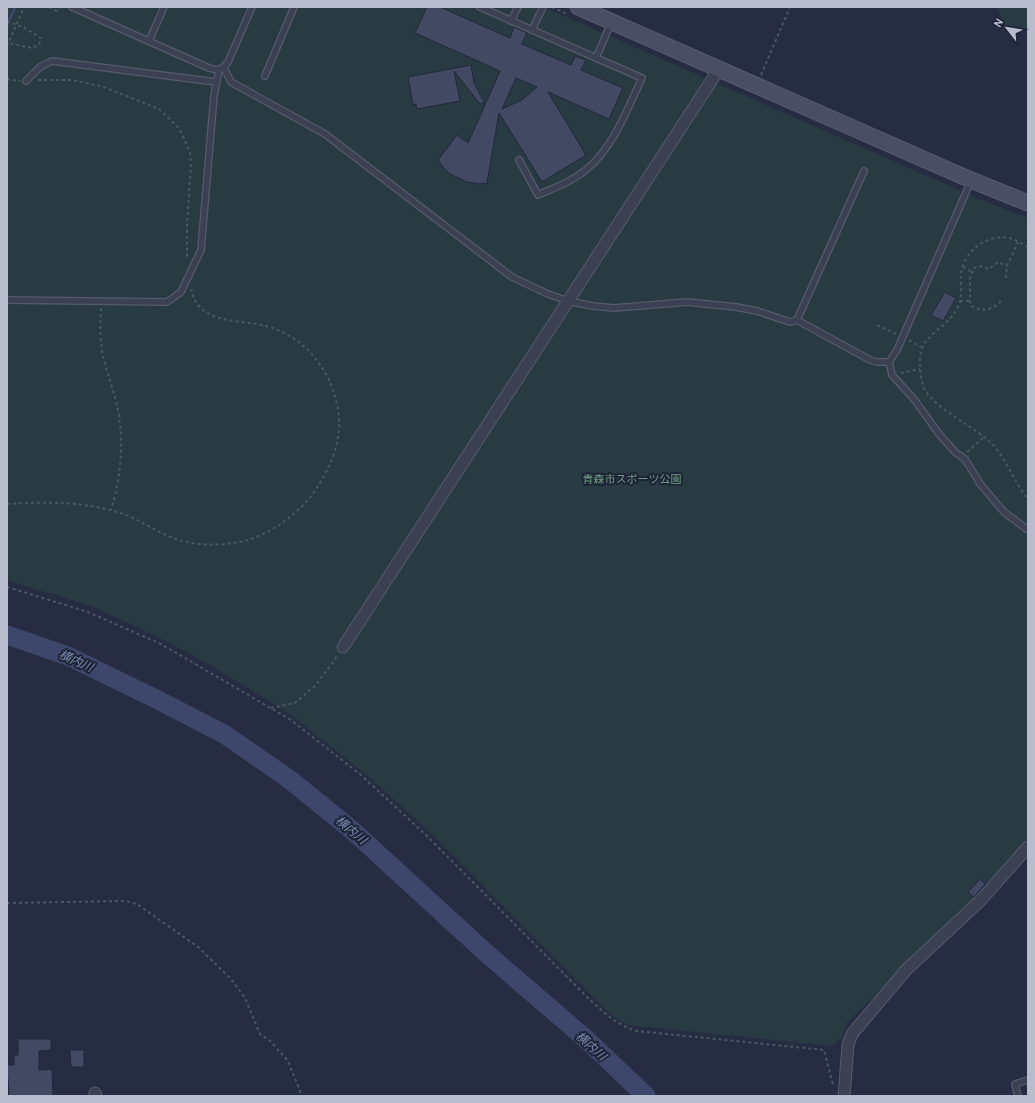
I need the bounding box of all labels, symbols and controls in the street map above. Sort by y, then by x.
north arrow [987,8,1027,48]
text: N [991,16,1007,30]
park label: 青森市スポーツ公園 [583,473,681,487]
water label: 横内川 [56,647,97,677]
water label: 横内川 [331,813,371,850]
water label: 横内川 [572,1029,611,1066]

